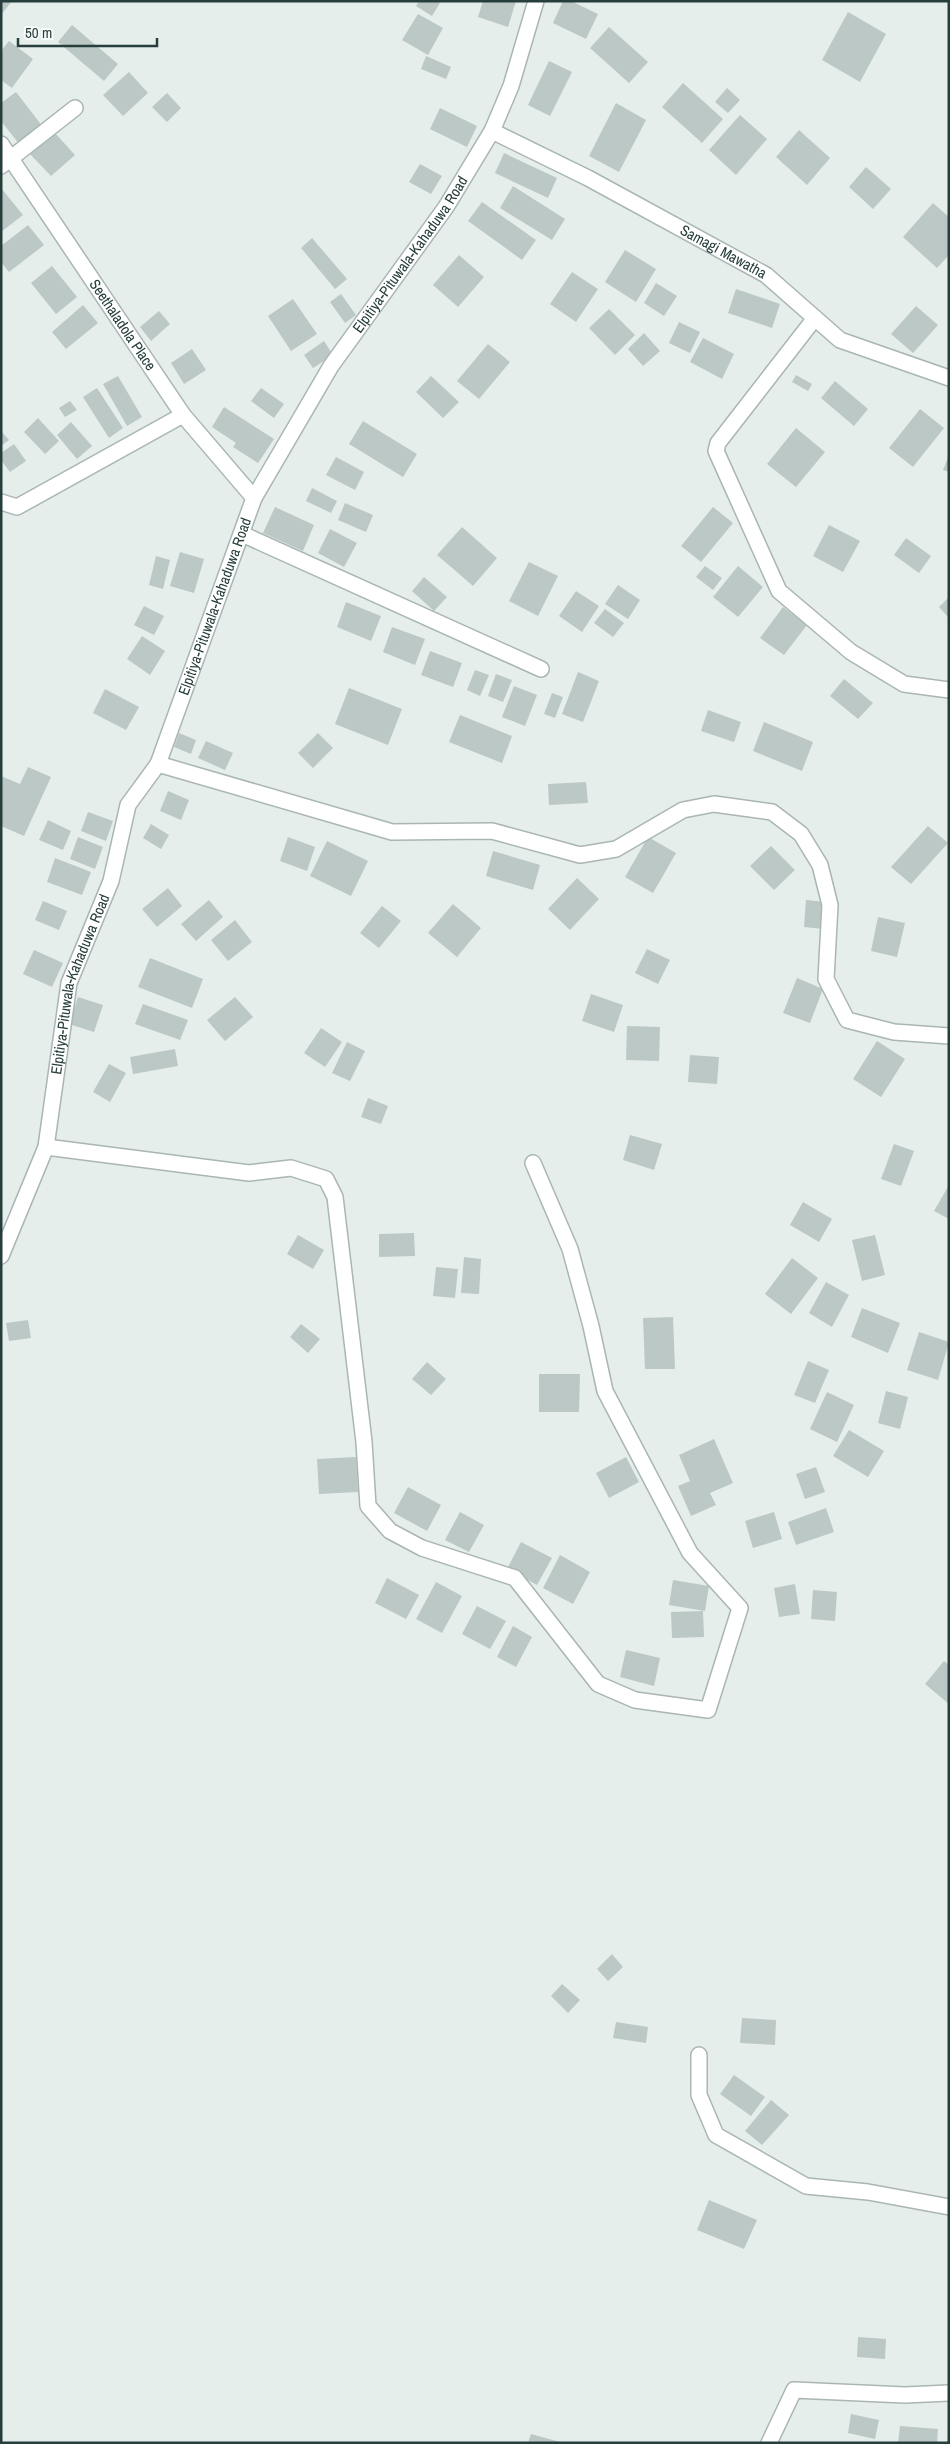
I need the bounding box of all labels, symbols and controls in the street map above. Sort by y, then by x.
scale bar [18,15,156,47]
text: 50 m [25,22,52,43]
street label: Elpitiya-Pituwala-Kahaduwa Road [347,172,472,337]
street label: Samagi Mawatha [676,219,771,284]
street label: Seethaladola Place [85,275,161,375]
street label: Elpitiya-Pituwala-Kahaduwa Road [173,515,256,698]
street label: Elpitiya-Pituwala-Kahaduwa Road [45,891,115,1076]

